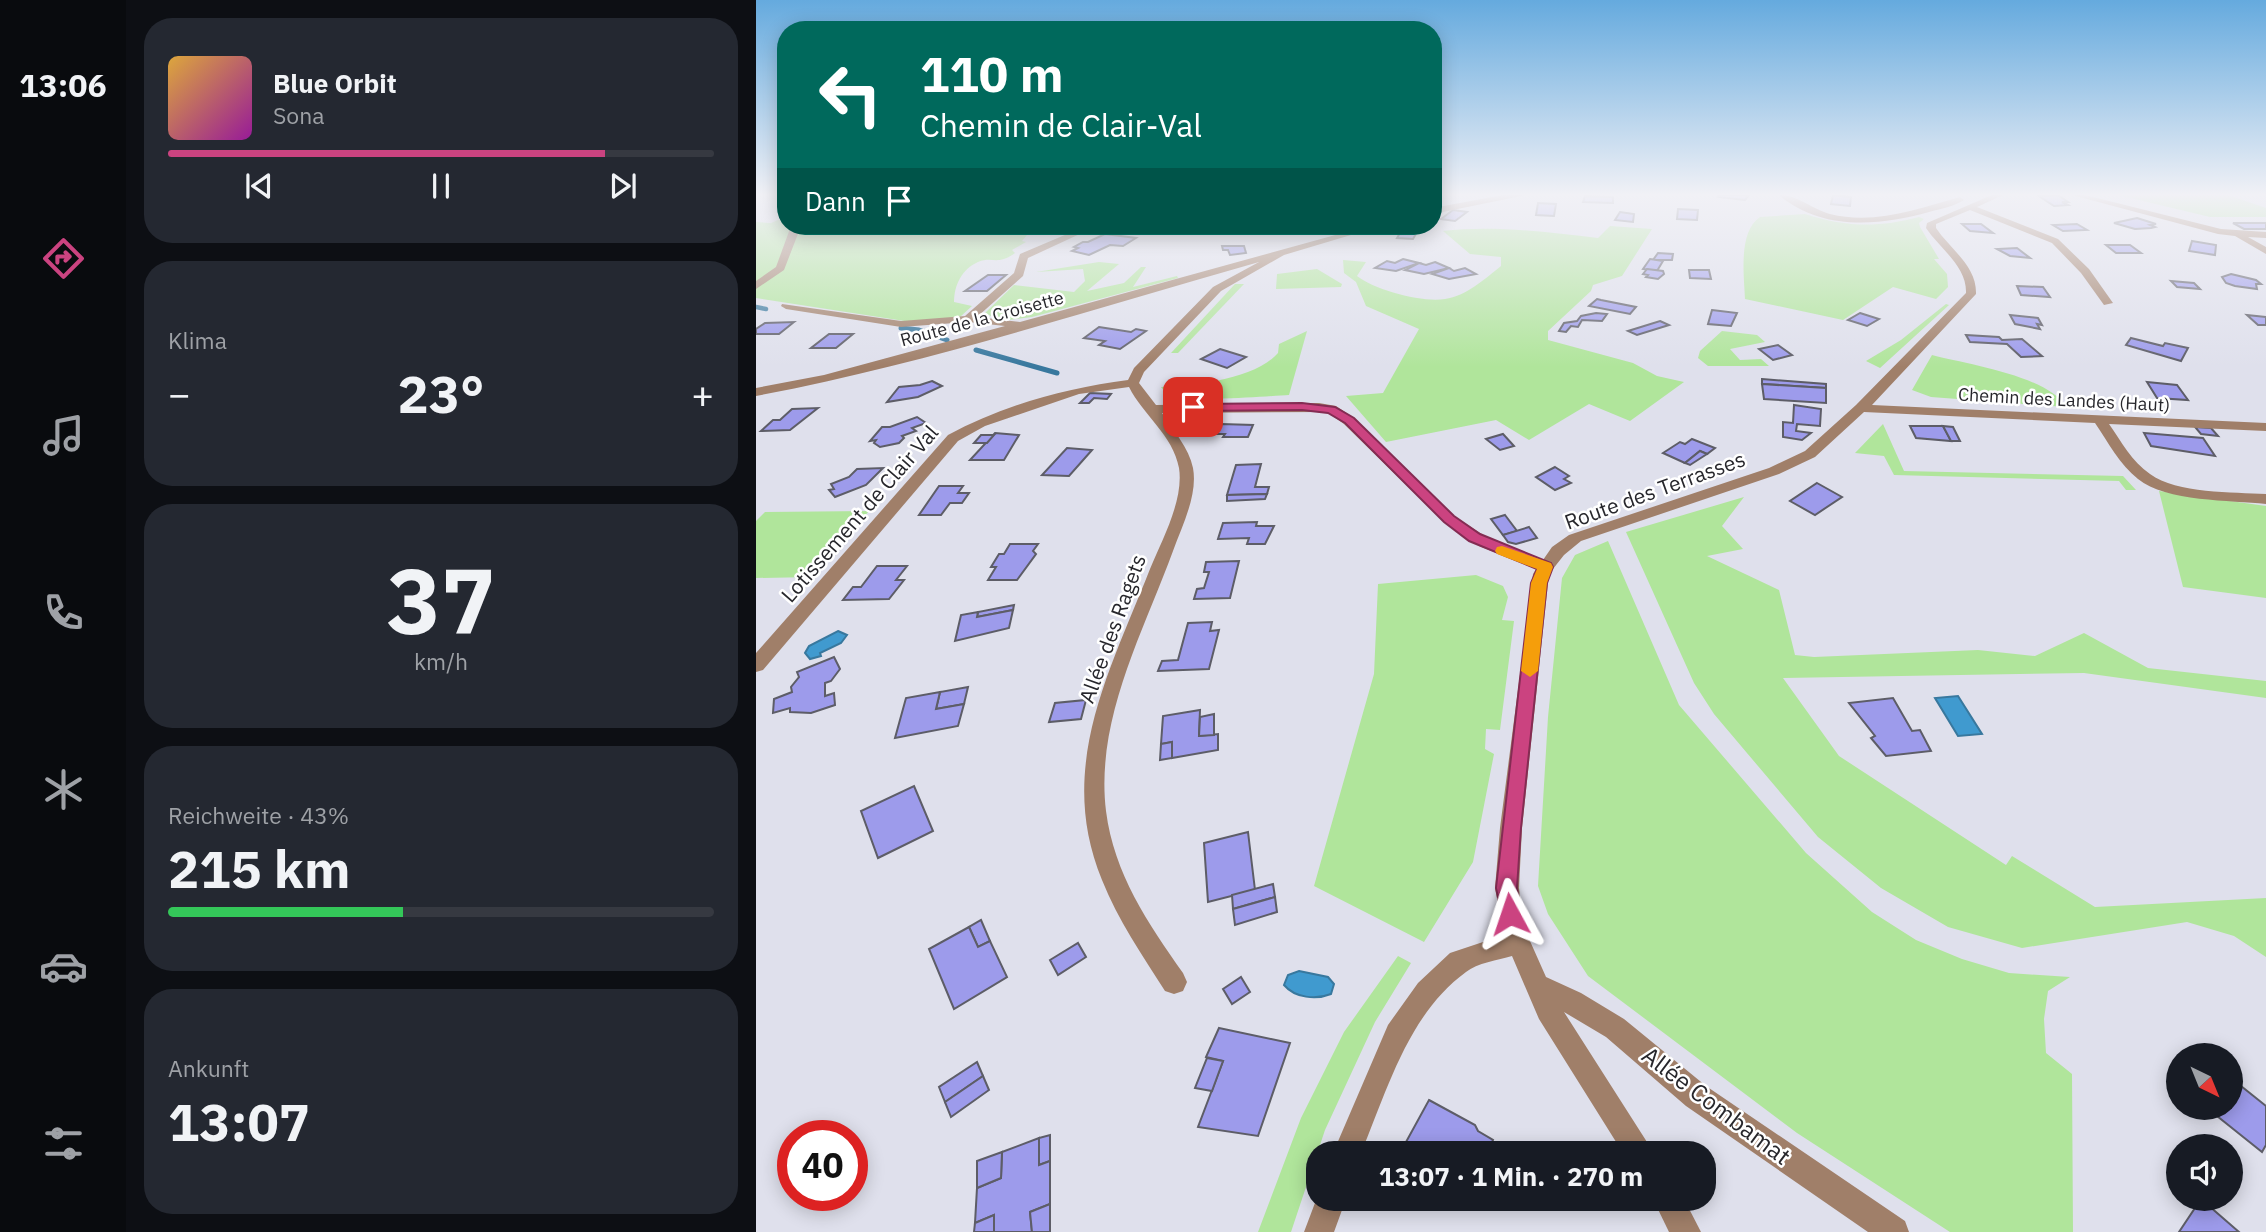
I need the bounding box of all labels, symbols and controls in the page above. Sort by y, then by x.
text: 110 m [920,42,1064,105]
icon: left [805,49,896,140]
text: 13:06 [19,64,107,106]
text: Blue Orbit [273,66,397,100]
text: Sona [273,100,325,130]
text: Chemin de Clair-Val [920,104,1202,146]
icon: previous [240,167,278,205]
icon: pause [422,167,460,205]
icon: next [604,167,642,205]
icon: arrive [880,182,918,220]
text: Dann [805,184,866,218]
icon: directions [39,234,88,283]
street label: Route de la Croisette [898,286,1066,351]
text: Klima [168,325,227,355]
text: 23° [398,360,484,427]
text: − [168,369,191,418]
text: + [691,369,714,418]
pin [1163,377,1223,437]
street label: Chemin des Landes (Haut) [1957,382,2171,417]
icon: arrive [1174,388,1212,426]
icon: music [39,411,88,460]
street label: Lotissement de Clair Val [774,419,944,608]
street label: Route des Terrasses [1560,444,1749,536]
text: 37 [386,541,496,659]
street label: Allée des Ragets [1072,550,1152,707]
icon: phone [39,588,88,637]
text: km/h [414,646,468,676]
icon: climate [39,765,88,814]
text: Reichweite · 43% [168,800,349,830]
text: 215 km [168,835,350,902]
position arrow [1473,877,1547,951]
icon: car [39,942,88,991]
street label: Allée Combamat [1636,1039,1798,1172]
north arrow [2166,1043,2244,1120]
map controls [2166,1043,2243,1211]
text: Ankunft [168,1053,249,1083]
text: 13:07 [168,1088,310,1155]
icon: filters [39,1119,88,1168]
speed limit sign: 40 [777,1120,868,1211]
button: sound [2166,1134,2243,1211]
text: 13:07 · 1 Min. · 270 m [1379,1159,1643,1193]

